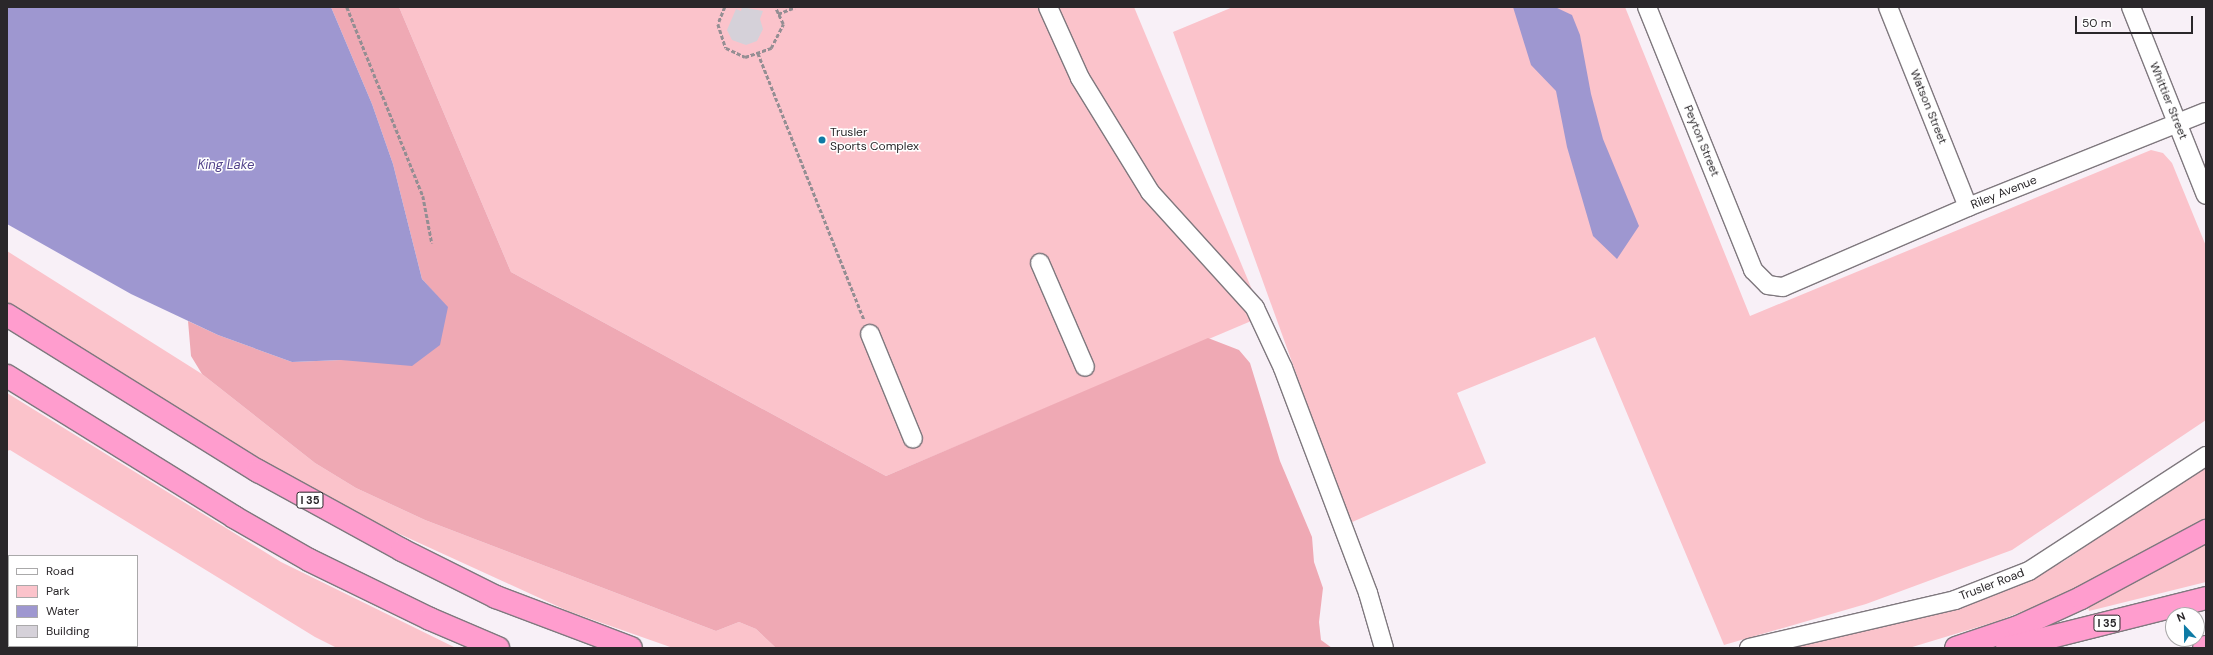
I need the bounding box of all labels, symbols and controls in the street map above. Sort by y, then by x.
scale bar [2077,8,2195,34]
text: 50 m [2082,15,2111,31]
street label: Whittier Street [2146,60,2190,142]
street label: Watson Street [1906,68,1950,146]
street label: Peyton Street [1680,103,1722,179]
place label: Trusler Sports Complex [830,126,919,154]
marker: Trusler Sports Complex [817,135,827,145]
water label: King Lake [198,157,254,173]
street label: Riley Avenue [1969,173,2039,213]
road number: I 35 [296,491,324,509]
legend [8,555,138,647]
text: Road [46,563,74,579]
street label: Trusler Road [1957,566,2027,604]
text: Park [46,583,70,599]
text: Water [46,603,79,619]
north arrow [2165,607,2205,647]
text: N [2175,609,2187,625]
road number: I 35 [2093,614,2121,632]
text: Building [46,623,90,639]

